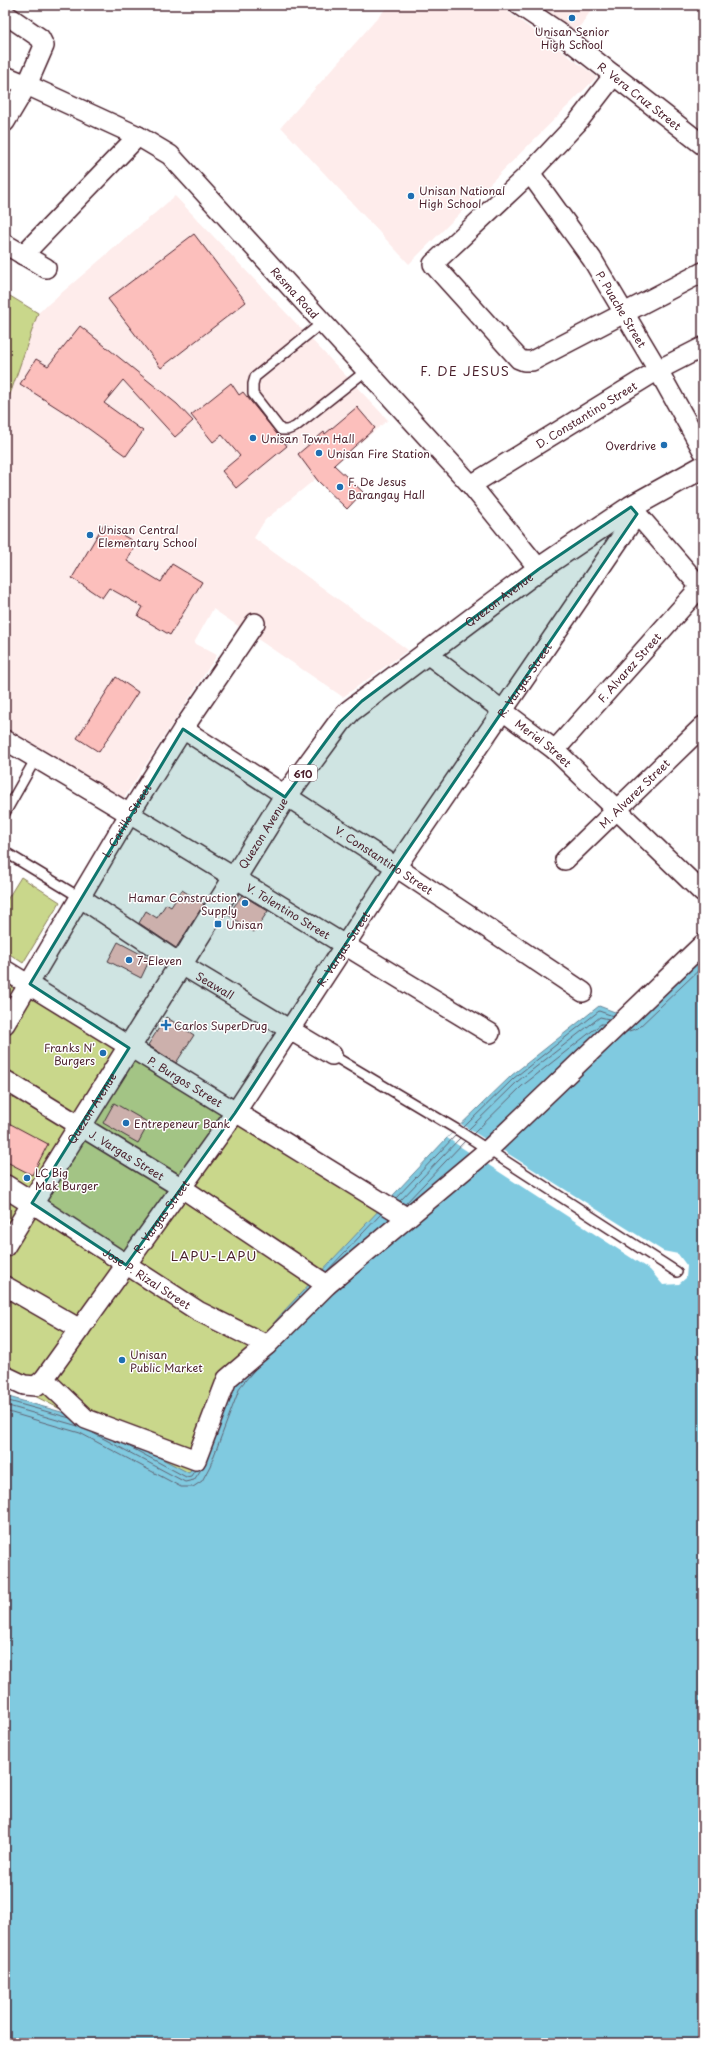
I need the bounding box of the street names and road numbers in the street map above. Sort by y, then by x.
street label: R. Vera Cruz Street [594,57,686,134]
street label: Resma Road [267,263,323,322]
street label: P. Puache Street [592,267,651,351]
street label: D. Constantino Street [532,376,640,452]
street label: Quezon Avenue [461,568,536,631]
street label: F. Alvarez Street [593,628,665,706]
street label: R. Vargas Street [492,639,556,720]
street label: Meriel Street [512,715,576,771]
street label: M. Alvarez Street [595,754,674,832]
road number: 610 [289,765,317,781]
street label: L. Carillo Street [97,780,155,860]
street label: Quezon Avenue [234,794,291,872]
street label: V. Constantino Street [332,821,437,898]
street label: V. Tolentino Street [243,878,334,943]
street label: R. Vargas Street [312,907,374,989]
street label: Seawall [193,967,238,1003]
street label: P. Burgos Street [145,1052,227,1111]
street label: Quezon Avenue [63,1069,120,1147]
street label: J. Vargas Street [86,1125,168,1184]
street label: R. Vargas Street [129,1176,193,1257]
street label: Jose P. Rizal Street [100,1243,195,1313]

